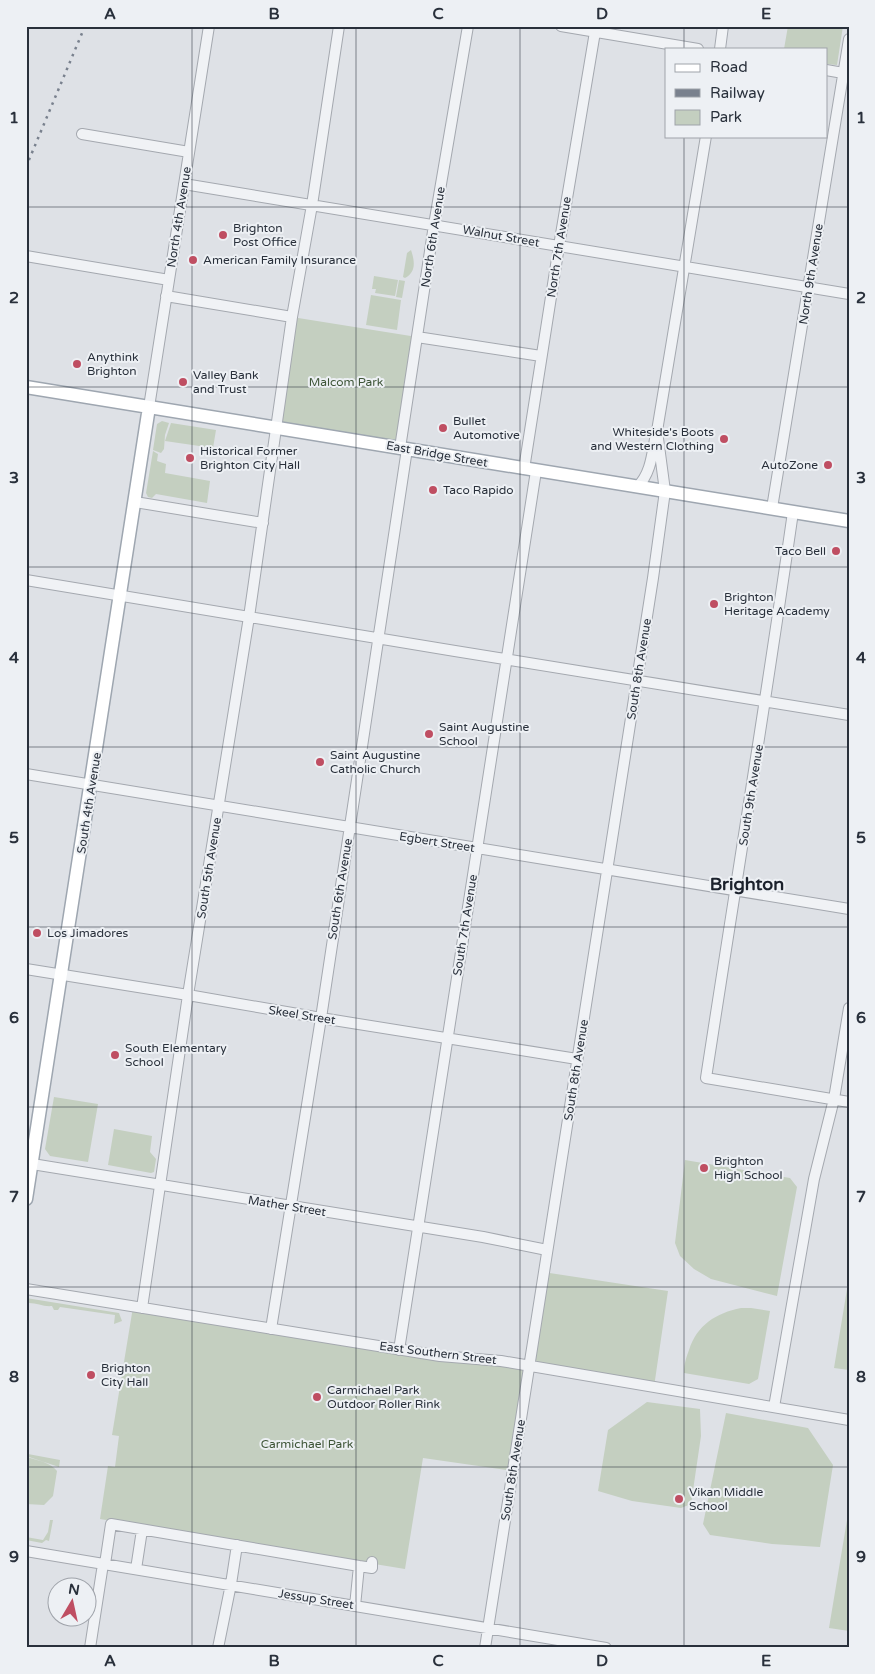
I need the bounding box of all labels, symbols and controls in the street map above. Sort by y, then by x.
text: A [104,4,116,24]
text: B [268,4,280,24]
text: C [432,4,444,24]
text: D [596,4,608,24]
text: E [761,4,771,24]
legend [665,48,828,138]
text: Road [710,58,748,76]
text: Railway [710,84,765,102]
text: 1 [9,108,19,128]
text: Park [710,108,742,126]
text: 1 [856,108,866,128]
street label: North 4th Avenue [164,165,194,268]
street label: North 6th Avenue [418,185,448,288]
street label: North 7th Avenue [544,195,574,298]
place label: Brighton Post Office [233,221,297,249]
street label: Walnut Street [461,222,541,250]
street label: North 9th Avenue [796,222,826,325]
marker: Brighton Post Office [217,229,229,241]
place label: American Family Insurance [203,253,356,267]
marker: American Family Insurance [187,254,199,266]
text: 2 [9,288,19,308]
text: 2 [856,288,866,308]
place label: Anythink Brighton [87,350,139,378]
marker: Anythink Brighton [71,358,83,370]
place label: Valley Bank and Trust [193,368,259,396]
park label: Malcom Park [309,375,384,389]
marker: Valley Bank and Trust [177,376,189,388]
place label: Bullet Automotive [453,414,520,442]
marker: Bullet Automotive [437,422,449,434]
place label: Whiteside's Boots and Western Clothing [591,425,714,453]
marker: Whiteside's Boots and Western Clothing [718,433,730,445]
street label: East Bridge Street [385,438,489,470]
place label: Historical Former Brighton City Hall [200,444,300,472]
marker: Historical Former Brighton City Hall [184,452,196,464]
place label: AutoZone [761,458,818,472]
marker: AutoZone [822,459,834,471]
text: 3 [9,468,19,488]
text: 3 [856,468,866,488]
place label: Taco Rapido [443,483,514,497]
marker: Taco Rapido [427,484,439,496]
place label: Taco Bell [775,544,826,558]
marker: Taco Bell [830,545,842,557]
place label: Brighton Heritage Academy [724,590,830,618]
marker: Brighton Heritage Academy [708,598,720,610]
street label: South 8th Avenue [624,617,654,721]
text: 4 [9,648,19,668]
text: 4 [856,648,866,668]
place label: Saint Augustine School [439,720,530,748]
marker: Saint Augustine School [423,728,435,740]
street label: South 9th Avenue [736,743,766,847]
place label: Saint Augustine Catholic Church [330,748,421,776]
street label: South 4th Avenue [74,751,104,855]
marker: Saint Augustine Catholic Church [314,756,326,768]
street label: South 5th Avenue [194,816,224,920]
text: 5 [9,828,19,848]
text: 5 [856,828,866,848]
street label: Egbert Street [398,829,476,855]
street label: South 6th Avenue [325,837,355,941]
street label: South 7th Avenue [450,873,480,977]
district label: Brighton [710,873,784,895]
place label: Los Jimadores [47,926,129,940]
marker: Los Jimadores [31,927,43,939]
street label: Skeel Street [267,1003,337,1027]
text: 6 [9,1008,19,1028]
text: 6 [856,1008,866,1028]
street label: South 8th Avenue [561,1018,591,1122]
place label: South Elementary School [125,1041,227,1069]
marker: South Elementary School [109,1049,121,1061]
place label: Brighton High School [714,1154,783,1182]
marker: Brighton High School [698,1162,710,1174]
text: 7 [9,1187,19,1207]
text: 7 [856,1187,866,1207]
street label: Mather Street [247,1193,327,1219]
street label: East Southern Street [379,1339,498,1367]
place label: Brighton City Hall [101,1361,151,1389]
text: 8 [9,1367,19,1387]
text: 8 [856,1367,866,1387]
marker: Brighton City Hall [85,1369,97,1381]
place label: Carmichael Park Outdoor Roller Rink [327,1383,441,1411]
marker: Carmichael Park Outdoor Roller Rink [311,1391,323,1403]
street label: South 8th Avenue [498,1418,528,1522]
park label: Carmichael Park [261,1437,354,1451]
place label: Vikan Middle School [689,1485,763,1513]
marker: Vikan Middle School [673,1493,685,1505]
text: 9 [9,1547,19,1567]
text: 9 [856,1547,866,1567]
north arrow [48,1576,98,1626]
text: N [67,1580,81,1599]
street label: Jessup Street [277,1586,355,1612]
text: A [104,1651,116,1671]
text: B [268,1651,280,1671]
text: C [432,1651,444,1671]
text: D [596,1651,608,1671]
text: E [761,1651,771,1671]

